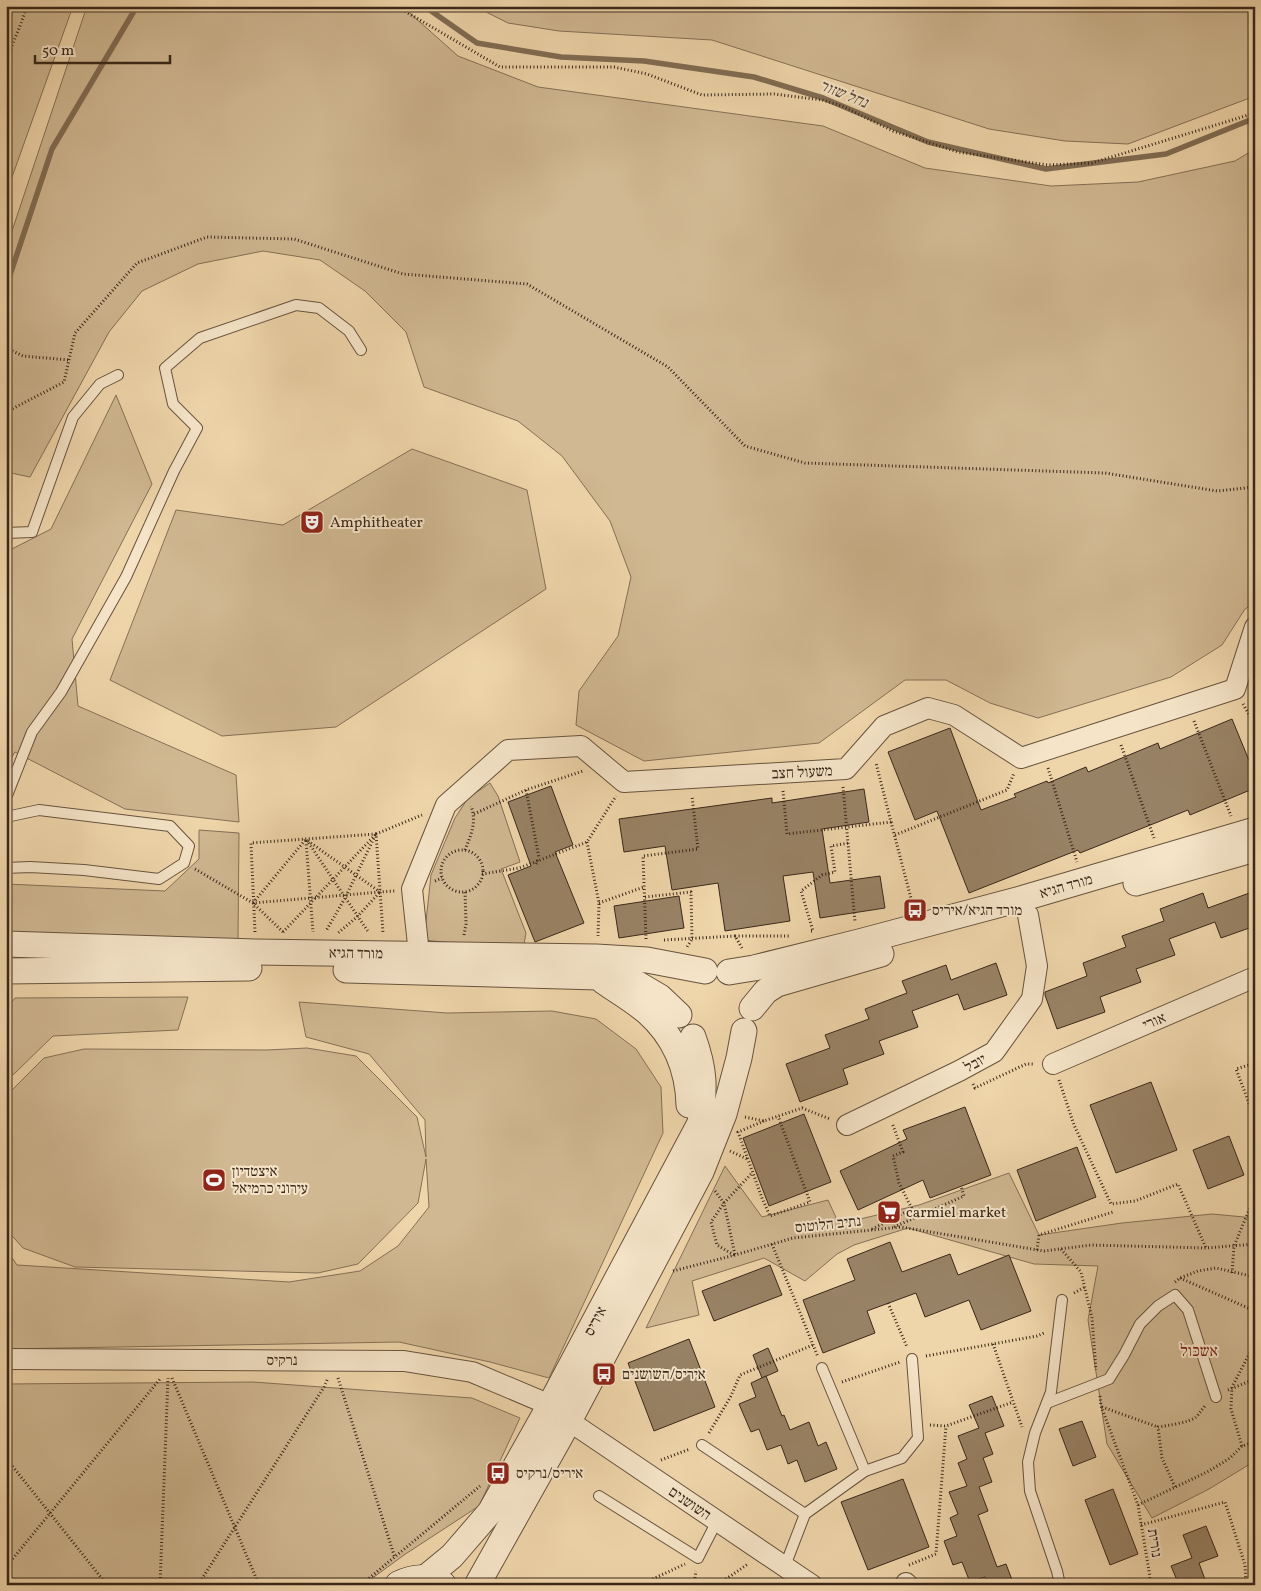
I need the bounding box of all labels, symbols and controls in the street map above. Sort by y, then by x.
scale bar [35,32,170,64]
text: 50 m [42,41,74,62]
water label: נחל שזור [816,75,872,115]
theatre icon: Amphitheater [299,509,325,535]
place label: Amphitheater [330,513,423,534]
street label: משעול חצב [771,761,833,786]
street label: מורד הגיא [1037,870,1095,905]
bus stop icon: מורד הגיא/איריס [902,897,928,923]
place label: מורד הגיא/איריס [932,901,1022,922]
street label: מורד הגיא [329,944,383,965]
street label: אורי [1140,1008,1169,1037]
street label: יובל [961,1050,991,1079]
place label: איצטדיון עירוני כרמיאל [232,1162,308,1200]
sports icon: איצטדיון עירוני כרמיאל [201,1167,227,1193]
supermarket icon: carmiel market [876,1199,902,1225]
place label: carmiel market [906,1203,1006,1224]
street label: נתיב הלוטוס [794,1212,862,1239]
street label: איריס [580,1303,613,1340]
district label: אשכול [1180,1341,1218,1363]
street label: נרקיס [266,1351,298,1372]
bus stop icon: איריס/השושנים [591,1361,617,1387]
place label: איריס/השושנים [622,1365,706,1386]
bus stop icon: איריס/נרקיס [485,1460,511,1486]
place label: איריס/נרקיס [516,1464,583,1485]
street label: השושנים [664,1482,715,1526]
street label: נורית [1141,1527,1166,1559]

